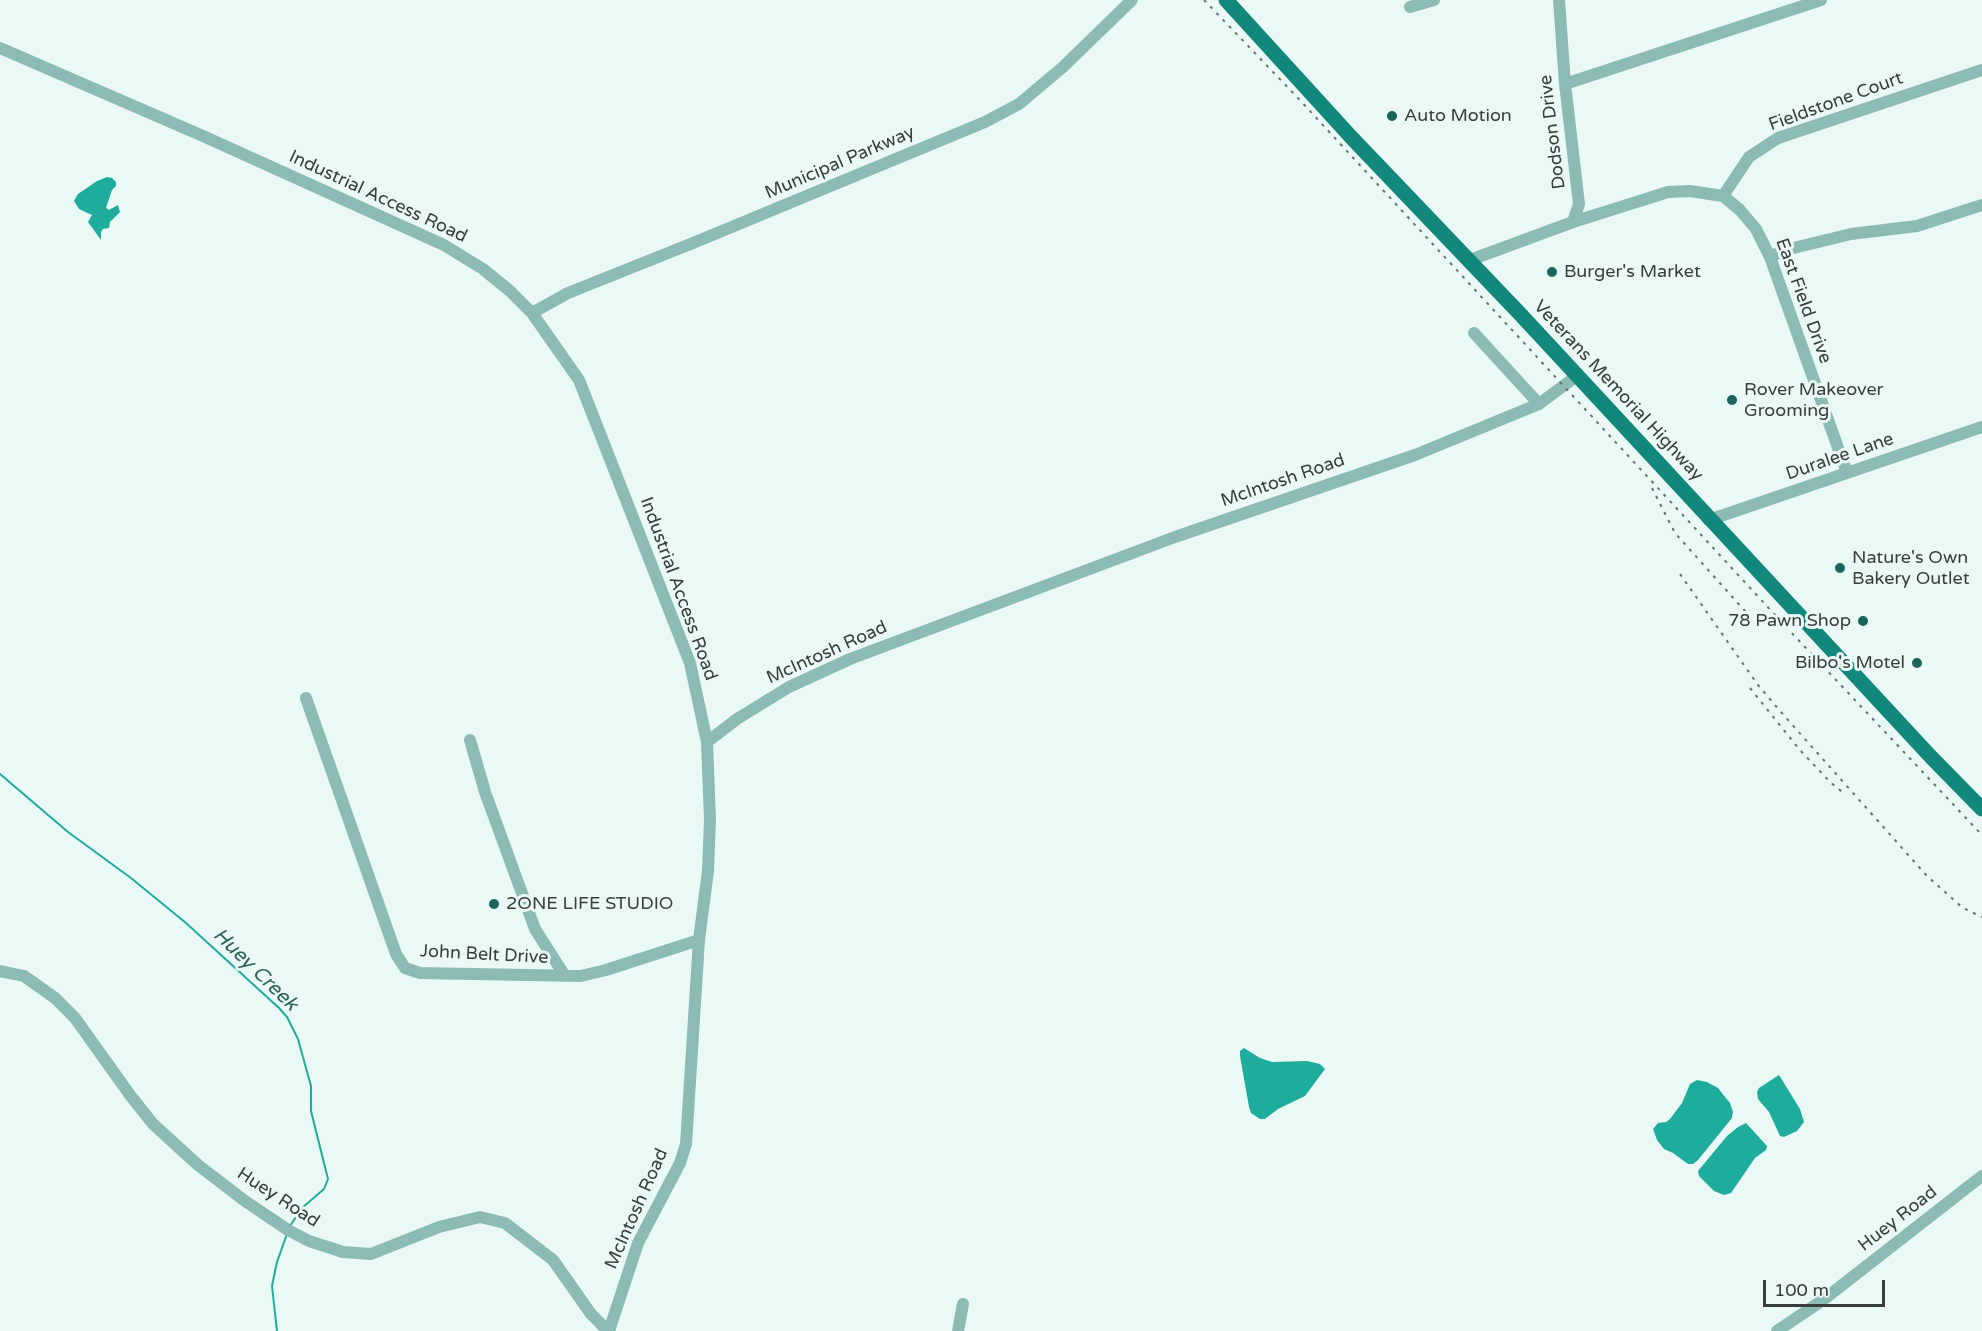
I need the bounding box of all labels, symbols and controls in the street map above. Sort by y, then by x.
street label: Fieldstone Court [1766,68,1906,136]
street label: Dodson Drive [1535,74,1571,190]
place label: Auto Motion [1404,105,1512,127]
marker: Auto Motion [1385,109,1399,123]
street label: Municipal Parkway [762,122,918,204]
street label: Industrial Access Road [286,146,470,248]
street label: East Field Drive [1770,235,1836,367]
place label: Burger's Market [1564,261,1701,283]
marker: Burger's Market [1545,265,1559,279]
street label: Veterans Memorial Highway [1529,296,1707,486]
place label: Rover Makeover Grooming [1744,379,1883,422]
marker: Rover Makeover Grooming [1725,393,1739,407]
street label: Duralee Lane [1783,428,1897,486]
street label: McIntosh Road [1218,450,1348,512]
street label: Industrial Access Road [635,494,721,684]
place label: Nature's Own Bakery Outlet [1852,547,1970,590]
marker: Nature's Own Bakery Outlet [1833,561,1847,575]
place label: 78 Pawn Shop [1728,610,1851,632]
marker: 78 Pawn Shop [1856,614,1870,628]
street label: McIntosh Road [763,617,891,689]
place label: Bilbo's Motel [1795,652,1905,674]
marker: Bilbo's Motel [1910,656,1924,670]
place label: 2ONE LIFE STUDIO [506,893,673,915]
marker: 2ONE LIFE STUDIO [487,897,501,911]
water label: Huey Creek [208,924,302,1016]
street label: John Belt Drive [419,941,549,969]
street label: McIntosh Road [601,1145,673,1273]
street label: Huey Road [233,1163,323,1233]
street label: Huey Road [1854,1182,1942,1256]
scale bar [1766,1268,1888,1306]
text: 100 m [1774,1279,1829,1301]

